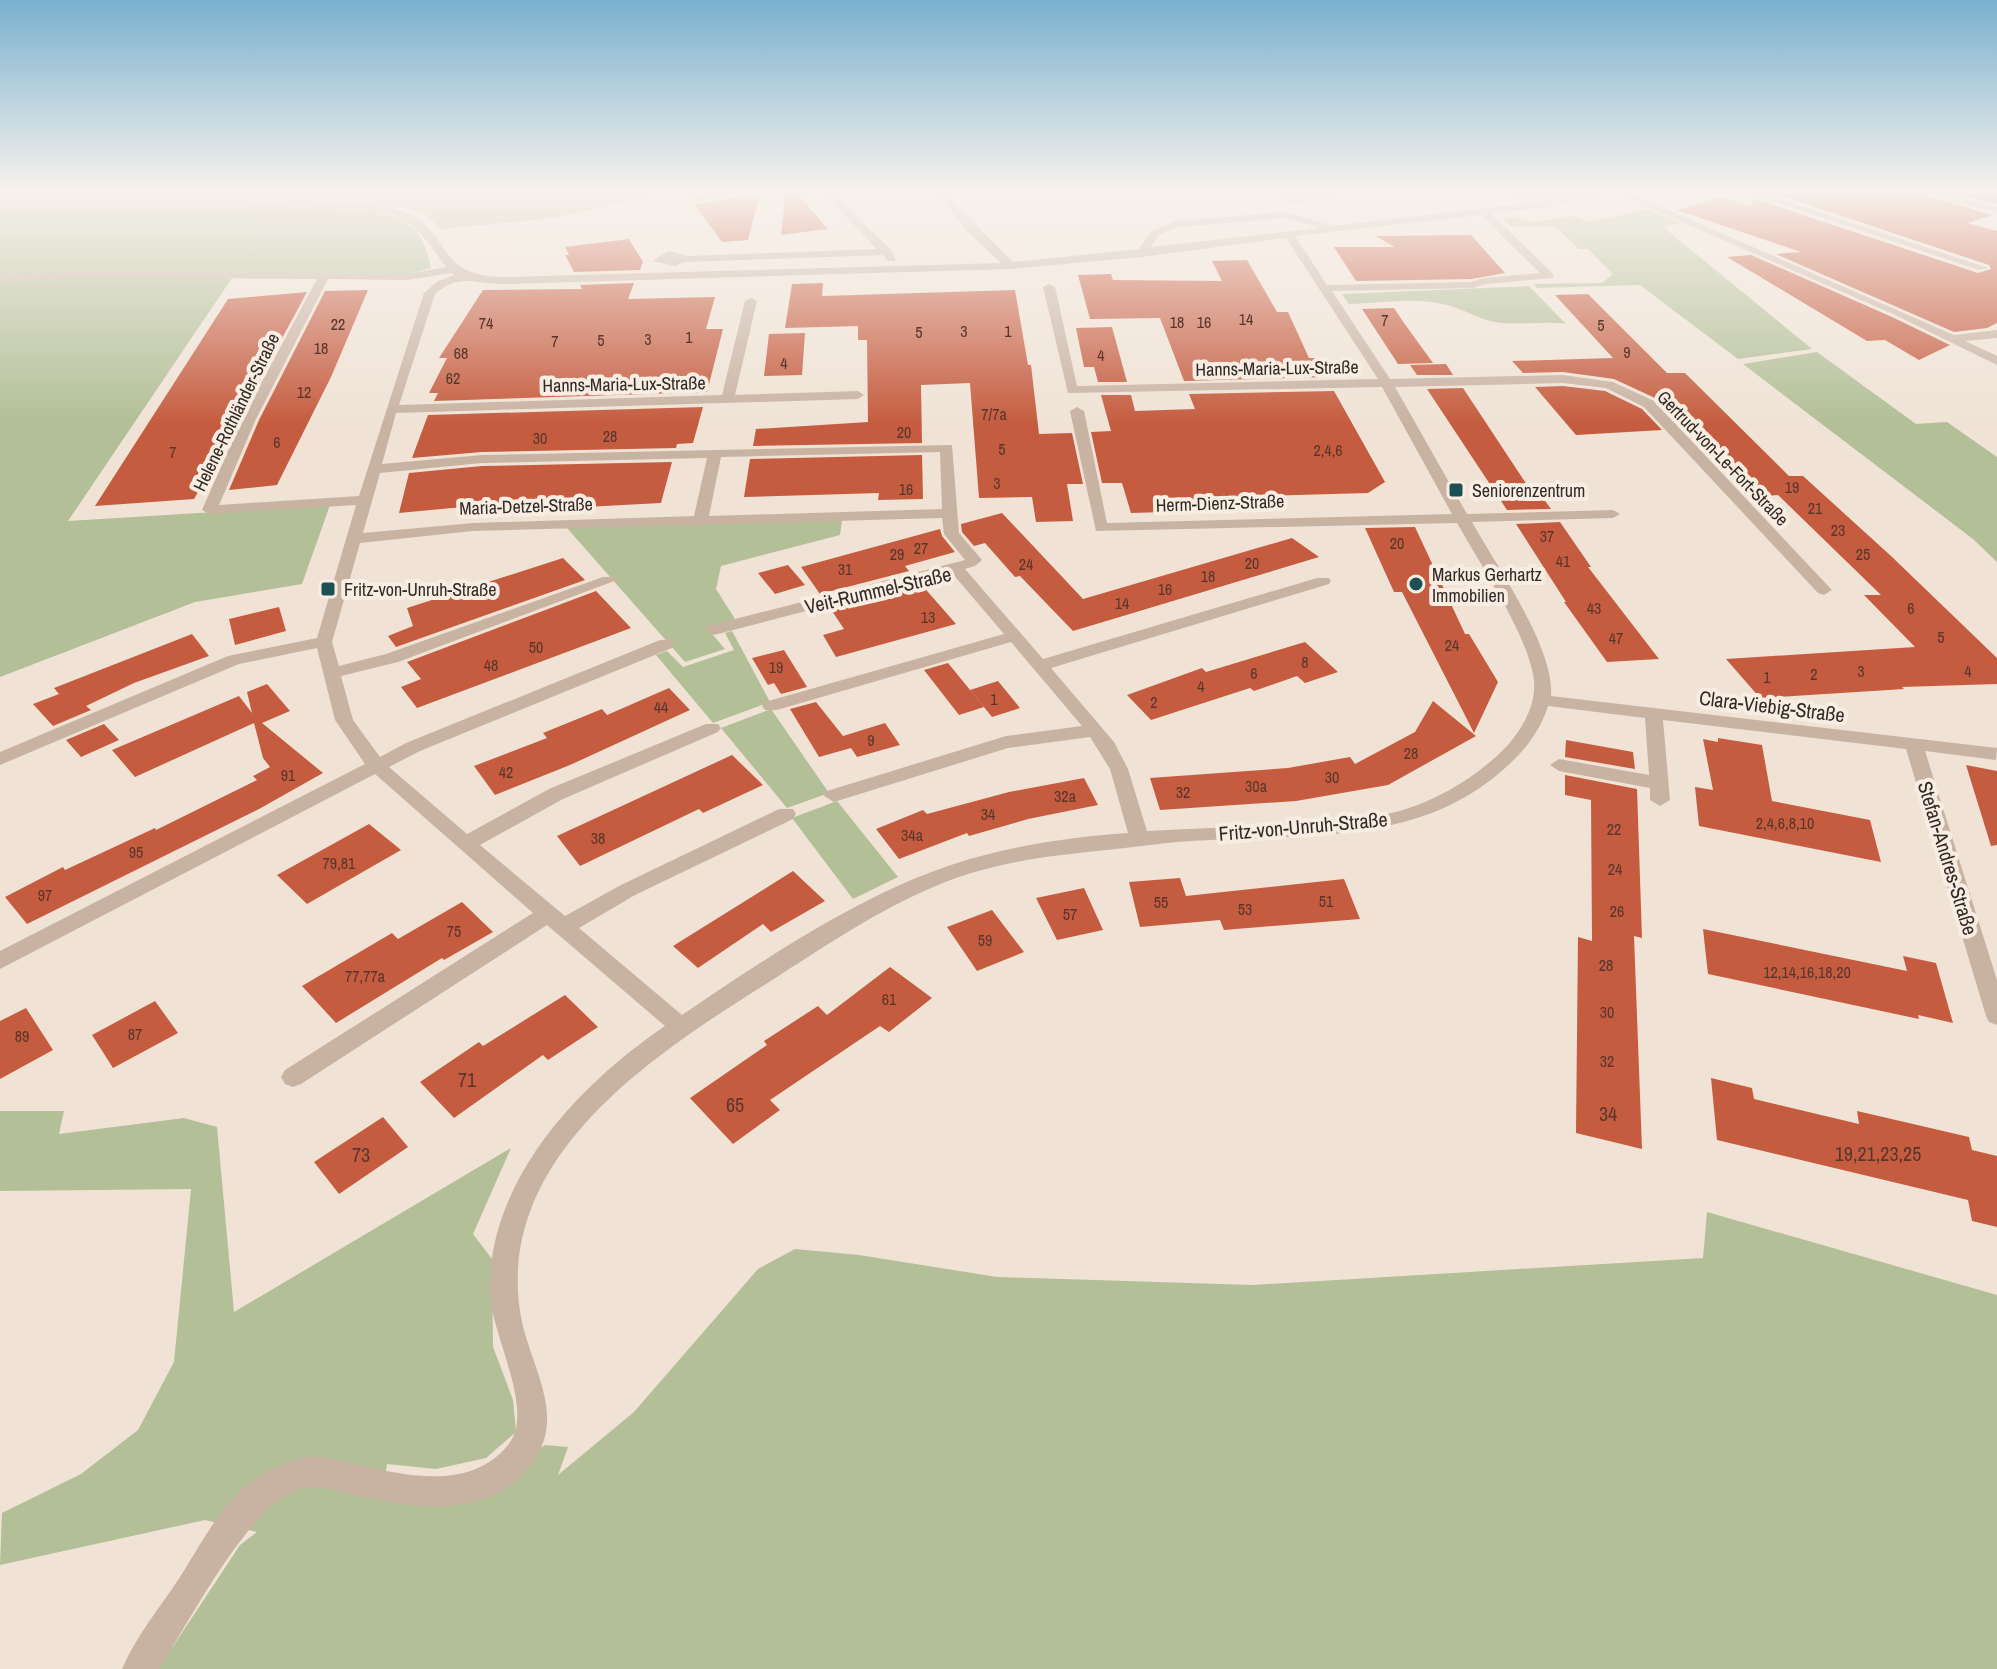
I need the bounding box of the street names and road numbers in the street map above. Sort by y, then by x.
street label: Helene-Rothländer-Straße [187,329,285,495]
street label: Hanns-Maria-Lux-Straße [1195,354,1359,382]
street label: Hanns-Maria-Lux-Straße [542,370,706,398]
street label: Gertrud-von-Le-Fort-Straße [1652,385,1794,531]
street label: Herm-Dienz-Straße [1155,488,1285,518]
street label: Maria-Detzel-Straße [459,491,593,521]
street label: Veit-Rummel-Straße [802,560,954,620]
street label: Clara-Viebig-Straße [1698,684,1846,728]
street label: Stefan-Andres-Straße [1912,778,1984,938]
street label: Fritz-von-Unruh-Straße [1217,805,1389,847]

